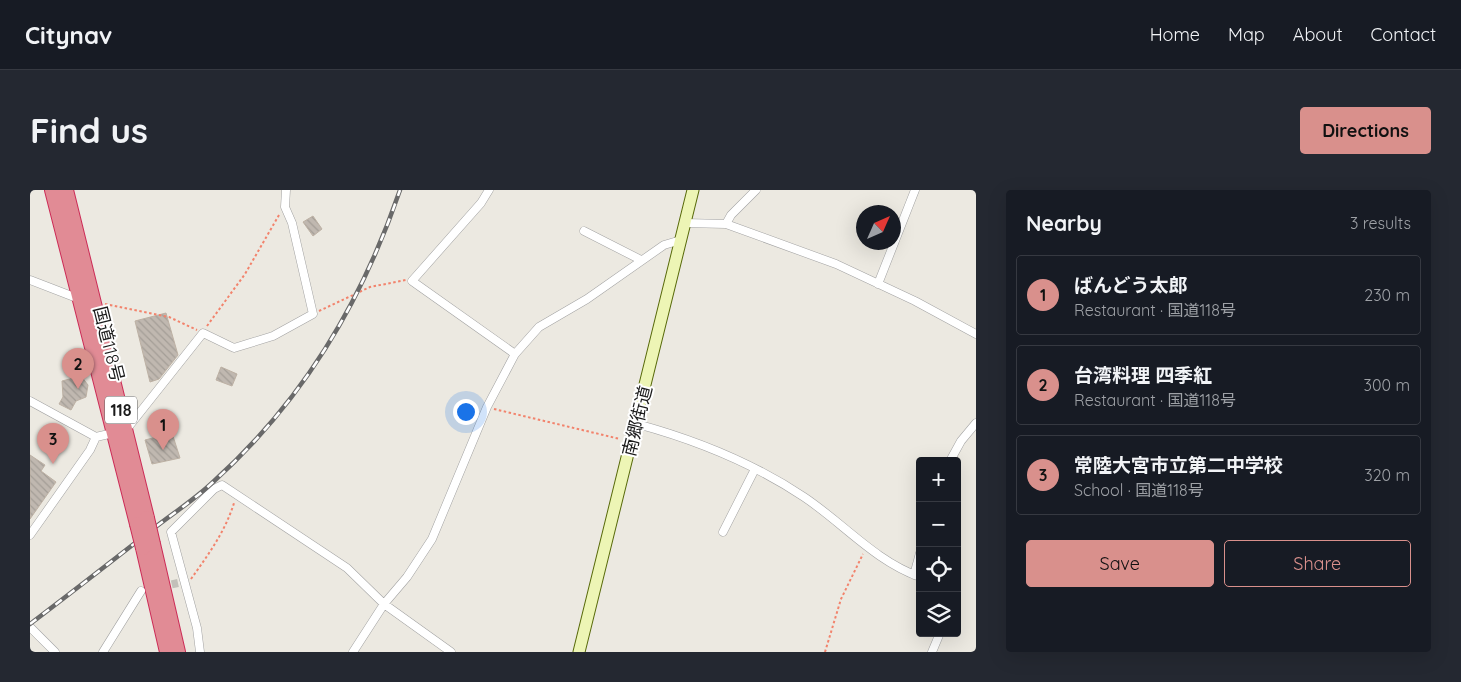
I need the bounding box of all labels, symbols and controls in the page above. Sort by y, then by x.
text: Citynav [25,20,112,50]
text: Home [1150,23,1200,46]
text: Map [1228,23,1265,46]
text: About [1293,23,1343,46]
text: Contact [1371,23,1436,46]
button: Directions [1300,107,1431,154]
text: Find us [30,108,148,152]
north arrow [856,205,901,250]
text: Nearby [1026,210,1102,236]
text: 3 results [1350,213,1411,233]
text: ばんどう太郎 [1074,273,1187,297]
text: 1 [1040,285,1046,305]
text: 230 m [1364,285,1410,305]
text: Restaurant · 国道118号 [1074,300,1236,320]
street label: 国道118号 [89,304,129,384]
pin: 2 [62,348,94,389]
text: 台湾料理 四季紅 [1074,363,1212,387]
text: 2 [1038,375,1048,395]
text: 300 m [1364,375,1410,395]
street label: 南郷街道 [617,383,657,459]
text: Restaurant · 国道118号 [1074,390,1236,410]
road number: 118 [105,396,137,424]
your location [453,399,479,425]
pin: 1 [147,409,179,450]
pin: 3 [37,423,69,464]
text: 常陸大宮市立第二中学校 [1074,453,1283,477]
map controls [916,457,961,637]
button: + [916,457,961,502]
text: 3 [1039,465,1047,485]
text: 320 m [1364,465,1410,485]
text: School · 国道118号 [1074,480,1204,500]
button: − [916,502,961,547]
button: Save [1026,540,1214,587]
button: Share [1224,540,1411,587]
button: locate [916,547,961,592]
button: layers [916,592,961,637]

